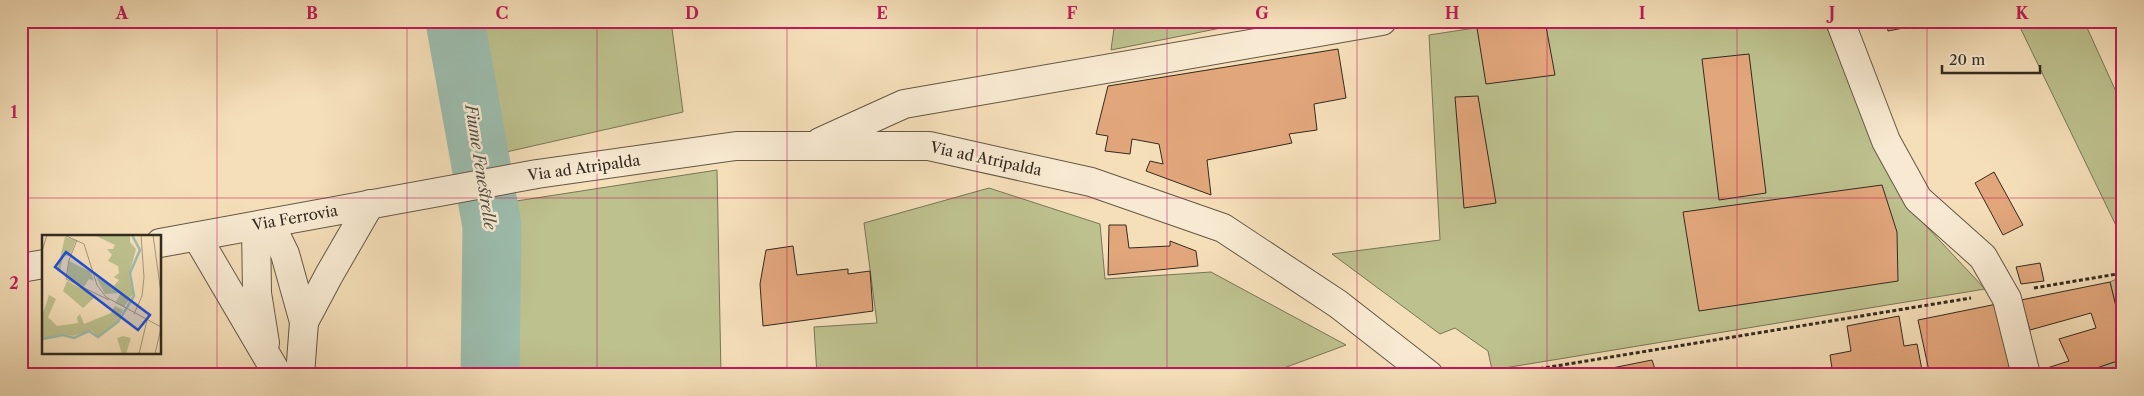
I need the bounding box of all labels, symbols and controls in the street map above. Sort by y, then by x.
text: A [115,3,129,23]
text: B [306,3,318,23]
text: C [496,3,508,23]
text: D [685,3,699,23]
text: E [876,3,888,23]
text: F [1067,3,1078,23]
text: G [1255,3,1269,23]
text: H [1445,3,1459,23]
text: I [1639,3,1646,23]
text: J [1826,3,1835,23]
text: K [2016,3,2030,23]
scale bar [1942,42,2039,74]
text: 20 m [1949,50,1985,69]
water label: Fiume Fenestrelle [461,101,501,232]
text: 1 [10,102,18,122]
street label: Via ad Atripalda [928,137,1044,180]
street label: Via ad Atripalda [525,150,641,185]
street label: Via Ferrovia [250,201,339,235]
inset map [42,235,161,354]
text: 2 [9,273,19,293]

